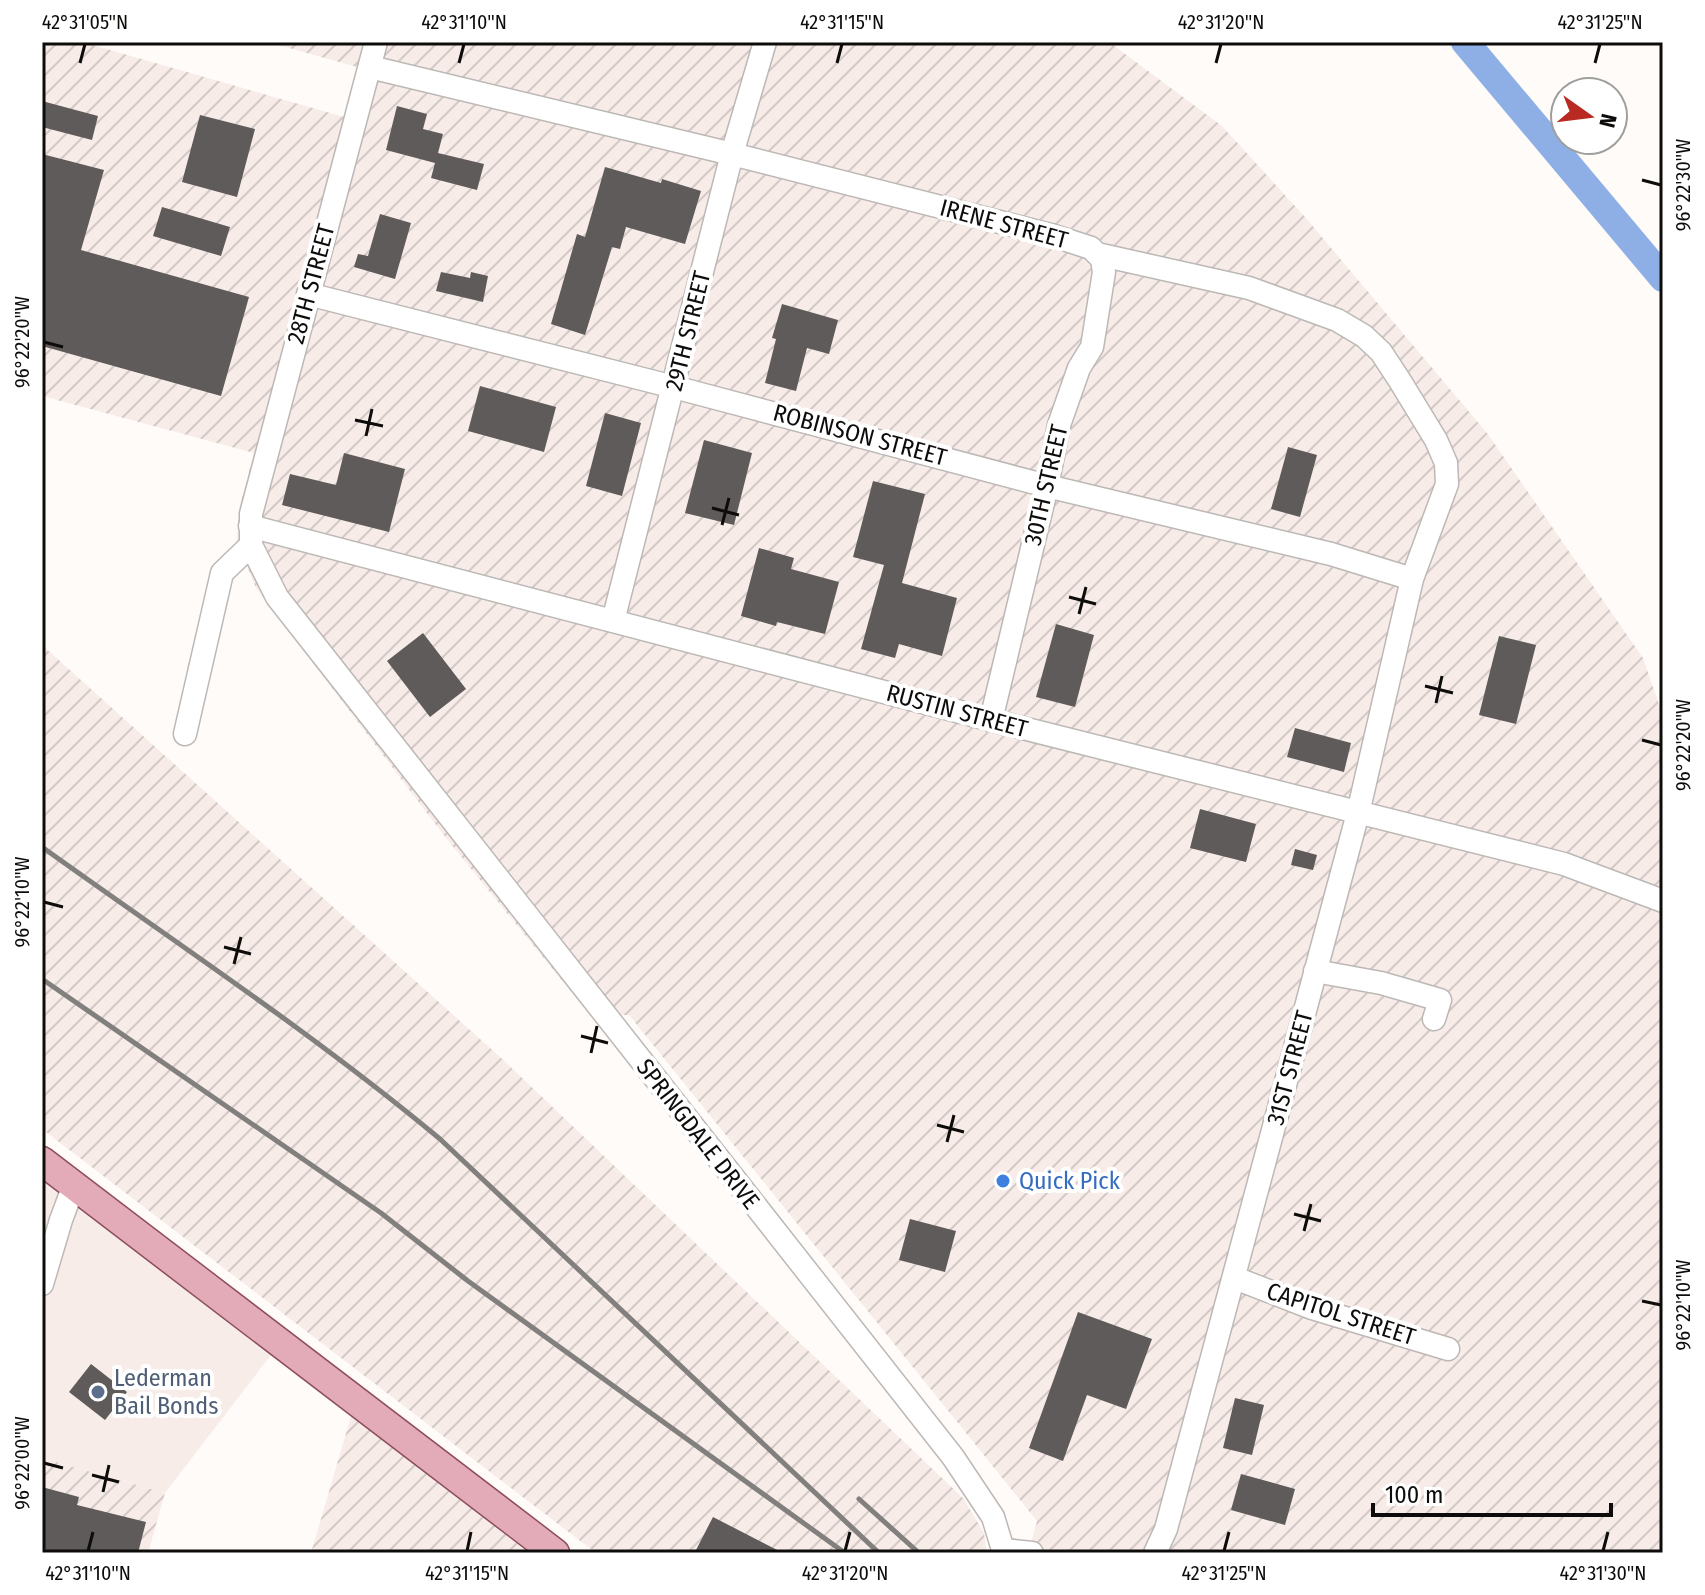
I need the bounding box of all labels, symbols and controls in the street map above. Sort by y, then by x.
text: 42°31'05"N [42,10,128,34]
text: 42°31'10"N [421,10,507,34]
text: 42°31'15"N [800,10,884,34]
text: 42°31'20"N [1178,10,1264,34]
text: 42°31'25"N [1557,10,1643,34]
north arrow [1549,76,1629,156]
text: N [1593,111,1623,130]
text: 96°22'30"W [1671,139,1695,231]
street label: IRENE STREET [937,193,1071,255]
street label: 28TH STREET [282,221,340,347]
street label: 29TH STREET [660,268,716,394]
text: 96°22'20"W [10,296,34,388]
street label: ROBINSON STREET [770,398,950,472]
street label: 30TH STREET [1019,422,1073,548]
street label: RUSTIN STREET [883,679,1031,743]
text: 96°22'20"W [1671,699,1695,791]
text: 96°22'10"W [10,856,34,948]
street label: 31ST STREET [1261,1008,1319,1128]
street label: SPRINGDALE DRIVE [631,1053,765,1215]
place label: Quick Pick [1019,1167,1121,1195]
marker: Quick Pick [994,1172,1012,1190]
text: 96°22'10"W [1671,1259,1695,1351]
street label: CAPITOL STREET [1263,1277,1419,1351]
place label: Lederman Bail Bonds [114,1364,218,1420]
marker: Lederman Bail Bonds [89,1383,107,1401]
text: 96°22'00"W [10,1416,34,1510]
scale bar [1373,1467,1611,1517]
text: 100 m [1385,1481,1443,1509]
text: 42°31'10"N [45,1561,131,1585]
text: 42°31'15"N [425,1561,509,1585]
text: 42°31'20"N [802,1561,888,1585]
text: 42°31'25"N [1181,1561,1267,1585]
text: 42°31'30"N [1560,1561,1646,1585]

